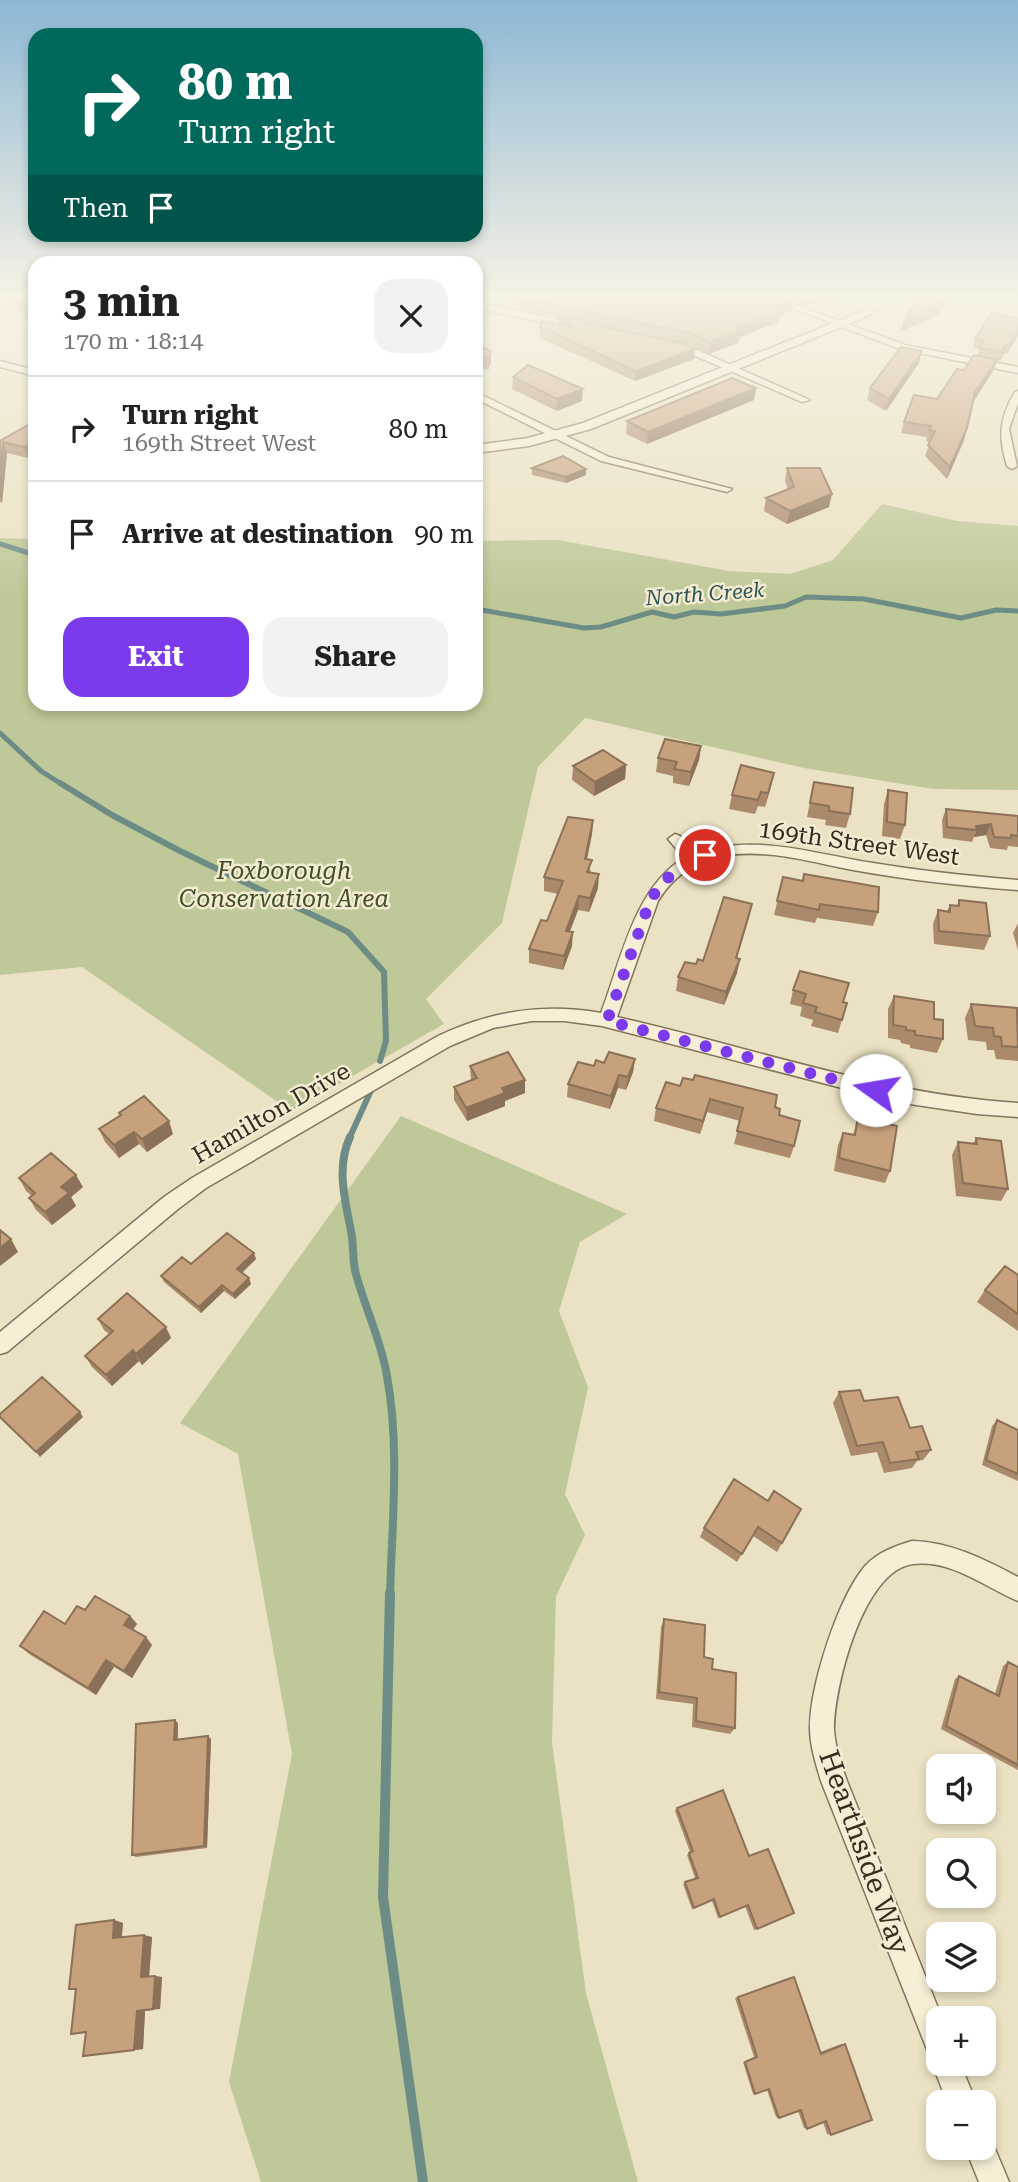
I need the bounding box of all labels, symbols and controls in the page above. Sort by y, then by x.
text: 80 m [178,54,293,111]
icon: right [63,56,154,147]
text: Turn right [178,113,335,151]
icon: arrive [142,189,180,227]
text: Then [63,193,128,223]
text: 3 min [63,277,180,326]
button: close [374,279,448,353]
text: 170 m · 18:14 [63,328,203,355]
text: Turn right [122,400,258,430]
icon: right [63,410,101,448]
text: 80 m [389,414,448,444]
text: 169th Street West [122,430,316,457]
icon: arrive [63,515,101,553]
text: Arrive at destination [122,519,393,549]
text: 90 m [414,519,474,549]
water label: North Creek [644,578,766,610]
button: Exit [63,617,249,697]
button: Share [263,617,448,697]
street label: 169th Street West [757,815,961,871]
pin [675,825,735,885]
icon: arrive [686,836,724,874]
park label: Foxborough Conservation Area [179,857,389,913]
position arrow [839,1053,913,1127]
street label: Hamilton Drive [187,1057,355,1169]
street label: Hearthside Way [812,1746,917,1959]
map controls [926,1754,996,2160]
button: sound [926,1754,996,1824]
button: search [926,1838,996,1908]
button: layers [926,1922,996,1992]
button: + [926,2006,996,2076]
button: − [926,2090,996,2160]

